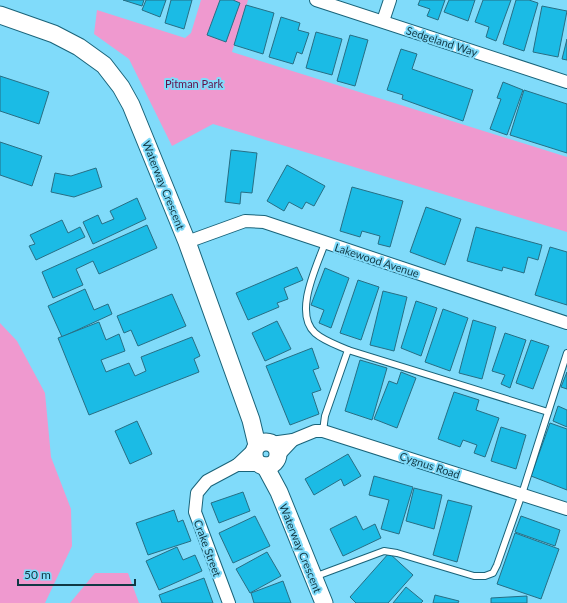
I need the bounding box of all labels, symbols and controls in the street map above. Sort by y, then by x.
street label: Sedgeland Way [405,23,480,59]
park label: Pitman Park [165,77,223,90]
street label: Waterway Crescent [140,139,188,231]
street label: Lakewood Avenue [333,240,421,280]
street label: Cygnus Road [398,449,462,481]
street label: Waterway Crescent [277,502,325,594]
street label: Crake Street [192,518,224,578]
scale bar [18,561,135,587]
text: 50 m [24,567,51,582]

